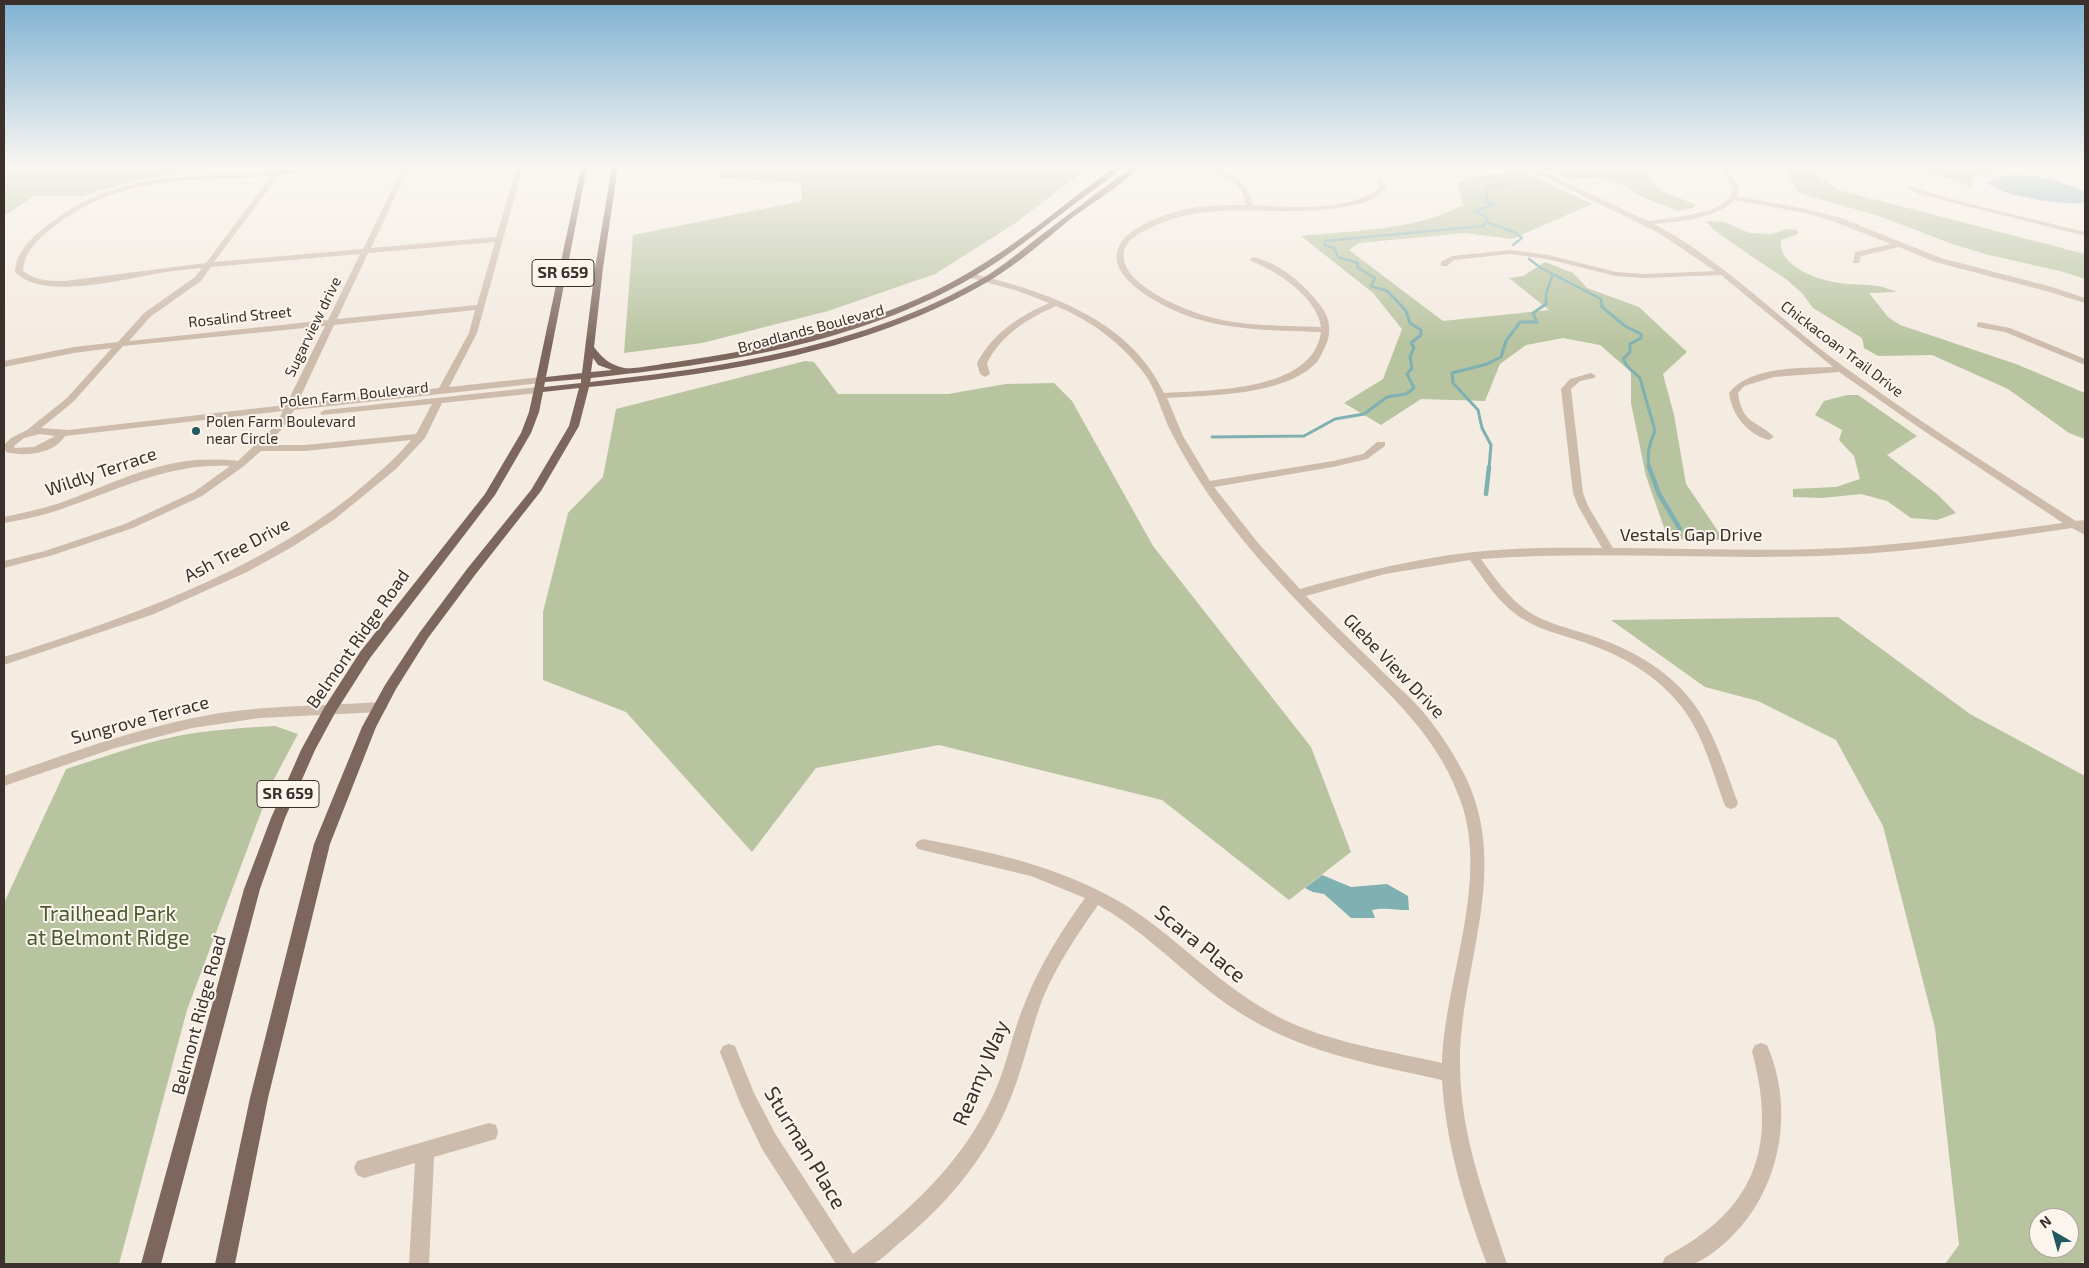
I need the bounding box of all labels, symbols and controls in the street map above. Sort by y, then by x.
road number: SR 659 [532,260,594,286]
street label: Sugarview drive [281,274,345,380]
street label: Chickacoan Trail Drive [1777,297,1907,401]
street label: Broadlands Boulevard [736,301,886,357]
street label: Rosalind Street [187,303,293,331]
street label: Polen Farm Boulevard [279,378,429,412]
place label: Polen Farm Boulevard near Circle [206,413,356,448]
marker: Polen Farm Boulevard near Circle [190,425,202,437]
street label: Wildly Terrace [42,443,160,501]
street label: Ash Tree Drive [180,513,294,587]
street label: Vestals Gap Drive [1620,524,1762,546]
street label: Belmont Ridge Road [302,565,414,713]
street label: Glebe View Drive [1339,609,1449,723]
street label: Sungrove Terrace [69,691,211,749]
road number: SR 659 [257,781,319,808]
street label: Scara Place [1149,900,1251,988]
park label: Trailhead Park at Belmont Ridge [26,901,190,951]
street label: Belmont Ridge Road [167,933,231,1097]
street label: Reamy Way [947,1016,1015,1130]
street label: Sturman Place [759,1082,851,1214]
north arrow [2029,1208,2079,1258]
text: N [2036,1212,2054,1231]

